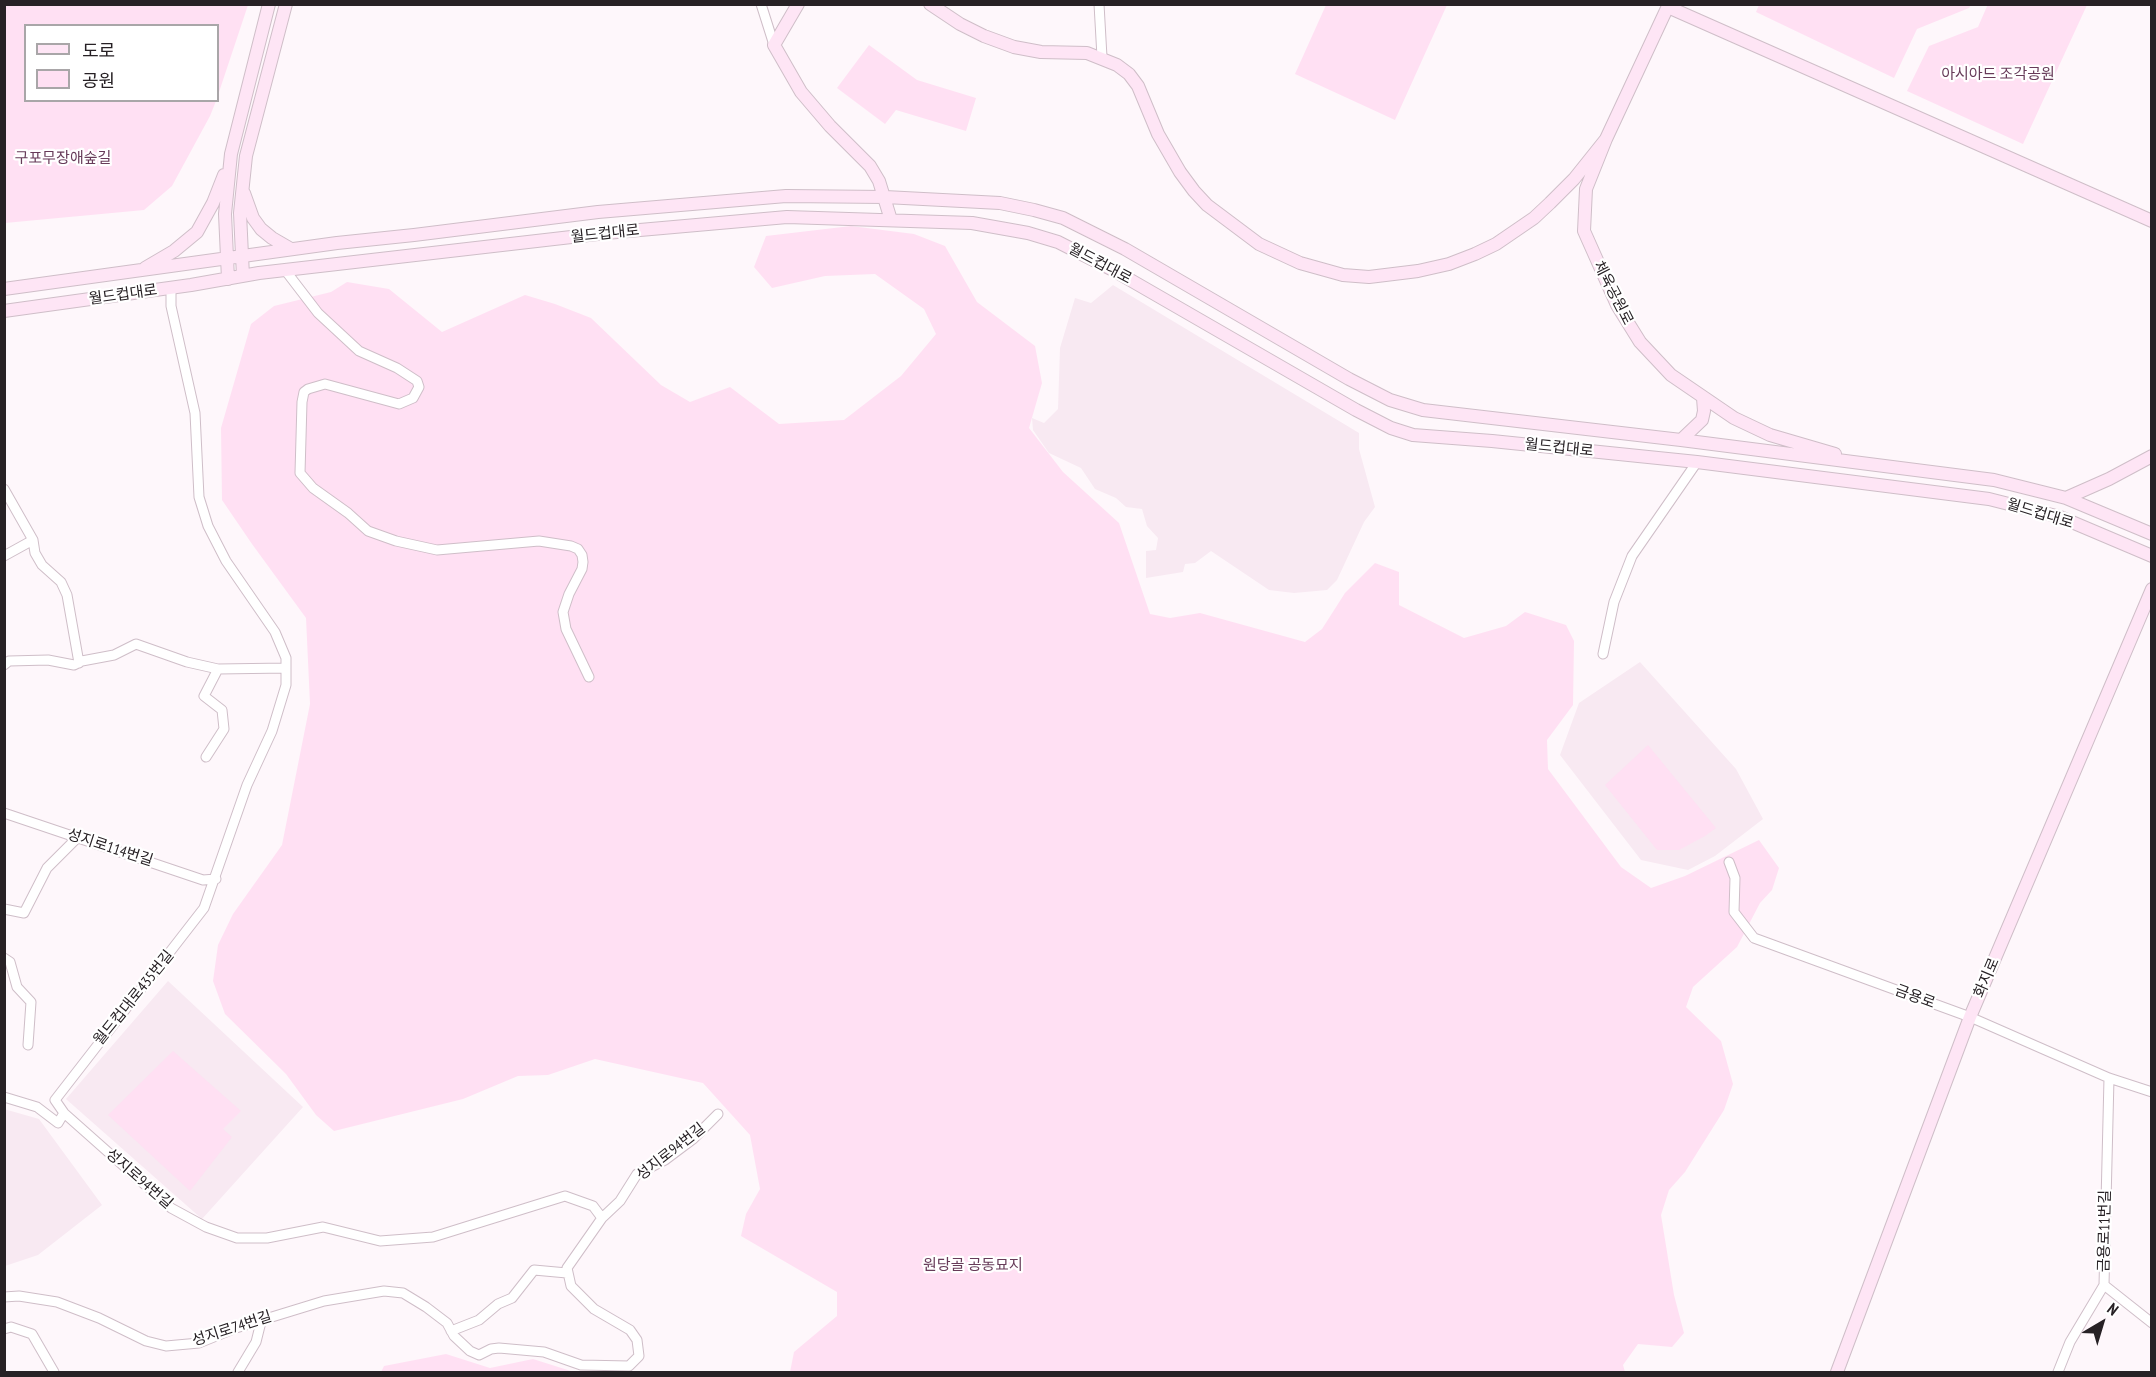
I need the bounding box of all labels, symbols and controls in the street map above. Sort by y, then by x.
legend [24,24,219,102]
text: 도로 [82,39,115,62]
park label: 아시아드 조각공원 [1941,66,2055,84]
text: 공원 [82,69,115,92]
park label: 구포무장애숲길 [15,150,111,168]
street label: 월드컵대로 [570,221,640,247]
street label: 월드컵대로 [1065,240,1135,288]
street label: 체육공원로 [1589,258,1637,328]
street label: 월드컵대로 [88,281,158,309]
street label: 월드컵대로 [1524,435,1594,461]
street label: 월드컵대로 [2004,495,2076,533]
street label: 성지로114번길 [65,826,155,870]
street label: 월드컵대로435번길 [90,947,178,1049]
street label: 화지로 [1971,955,2003,1001]
street label: 금용로 [1892,981,1938,1013]
street label: 성지로94번길 [633,1120,709,1184]
street label: 성지로94번길 [102,1145,176,1213]
street label: 금용로11번길 [2095,1190,2115,1272]
park label: 원당골 공동묘지 [923,1257,1023,1275]
north arrow [2072,1293,2132,1353]
text: N [2104,1298,2123,1319]
street label: 성지로74번길 [190,1308,274,1350]

